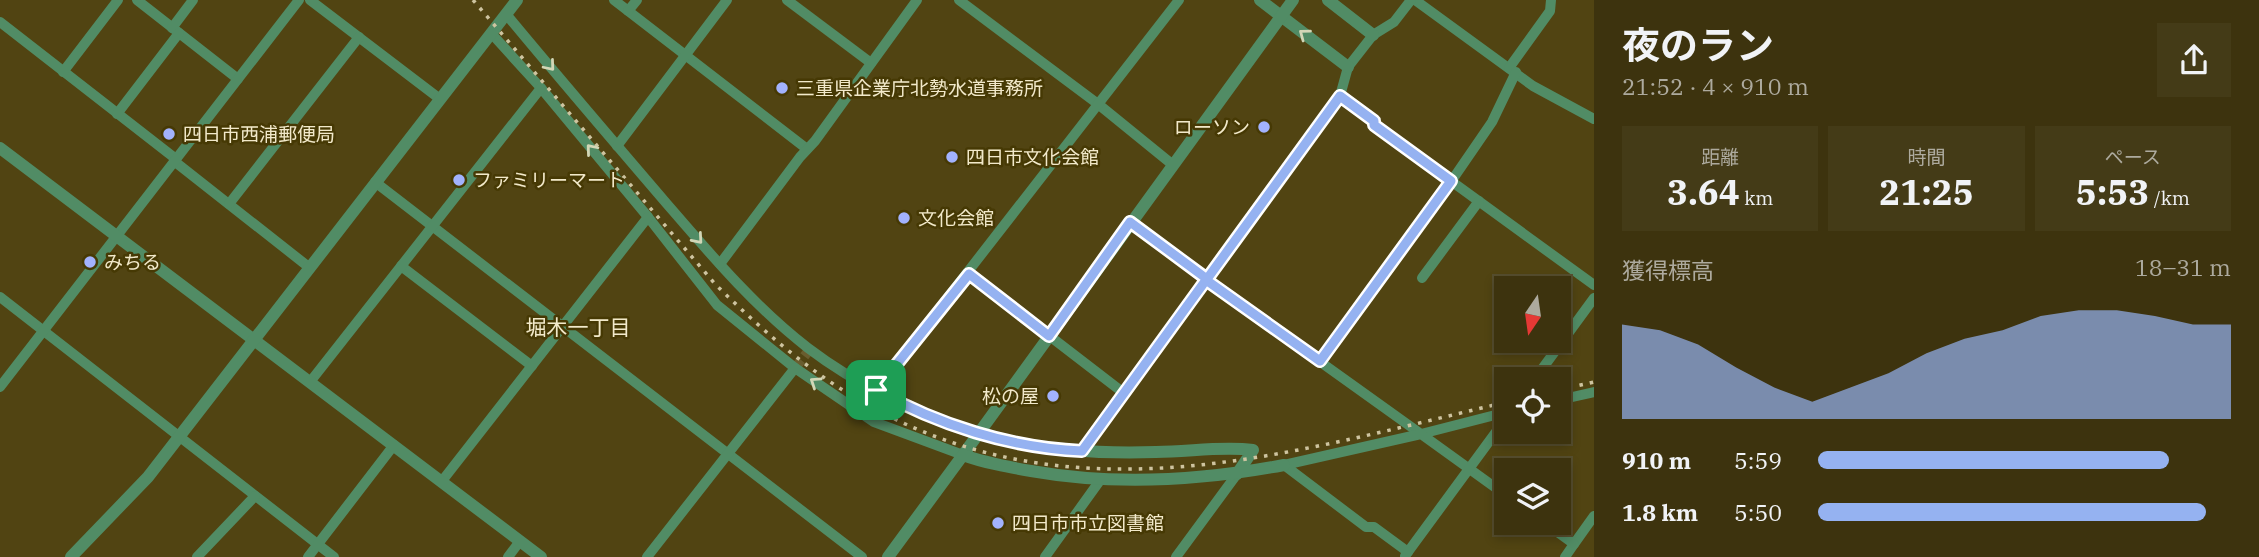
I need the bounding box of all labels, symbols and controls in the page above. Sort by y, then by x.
text: 夜のラン [1622,20,1774,69]
button: share [2157,23,2231,97]
one-way arrow [1299,29,1312,42]
one-way arrow [542,58,554,71]
text: 21:52 · 4 × 910 m [1622,71,1809,101]
place label: 三重県企業庁北勢水道事務所 [796,76,1043,100]
marker: 三重県企業庁北勢水道事務所 [774,80,790,96]
place label: ローソン [1174,115,1250,139]
marker: ローソン [1256,119,1272,135]
place label: 四日市西浦郵便局 [183,122,335,146]
marker: 四日市西浦郵便局 [161,126,177,142]
one-way arrow [587,144,599,157]
place label: 四日市文化会館 [966,145,1099,169]
text: 距離 [1701,145,1739,169]
text: 時間 [1907,145,1946,169]
text: ペース [2105,145,2161,169]
marker: 四日市文化会館 [944,149,960,165]
place label: ファミリーマート [473,168,625,192]
text: 3.64 [1667,169,1740,215]
text: 21:25 [1879,169,1974,215]
text: 5:53 [2076,169,2149,215]
marker: ファミリーマート [451,172,467,188]
text: km [1740,186,1773,210]
text: /km [2149,186,2190,210]
place label: 文化会館 [918,206,994,230]
marker: 文化会館 [896,210,912,226]
one-way arrow [690,231,702,244]
place label: みちる [104,250,161,274]
text: 18–31 m [2135,252,2231,282]
marker: みちる [82,254,98,270]
text: 獲得標高 [1622,255,1714,285]
north arrow [1494,276,1572,354]
map controls [1494,276,1571,535]
district label: 堀木一丁目 [526,313,631,341]
pin [846,360,906,420]
button: locate [1494,367,1571,444]
icon: arrive [857,371,895,409]
one-way arrow [810,378,823,390]
place label: 松の屋 [982,384,1039,408]
marker: 松の屋 [1045,388,1061,404]
text: 910 m [1622,445,1691,475]
text: 5:59 [1734,445,1782,475]
button: layers [1494,458,1571,535]
text: 1.8 km [1622,497,1698,527]
text: 5:50 [1734,497,1782,527]
place label: 四日市市立図書館 [1012,511,1164,535]
marker: 四日市市立図書館 [990,515,1006,531]

